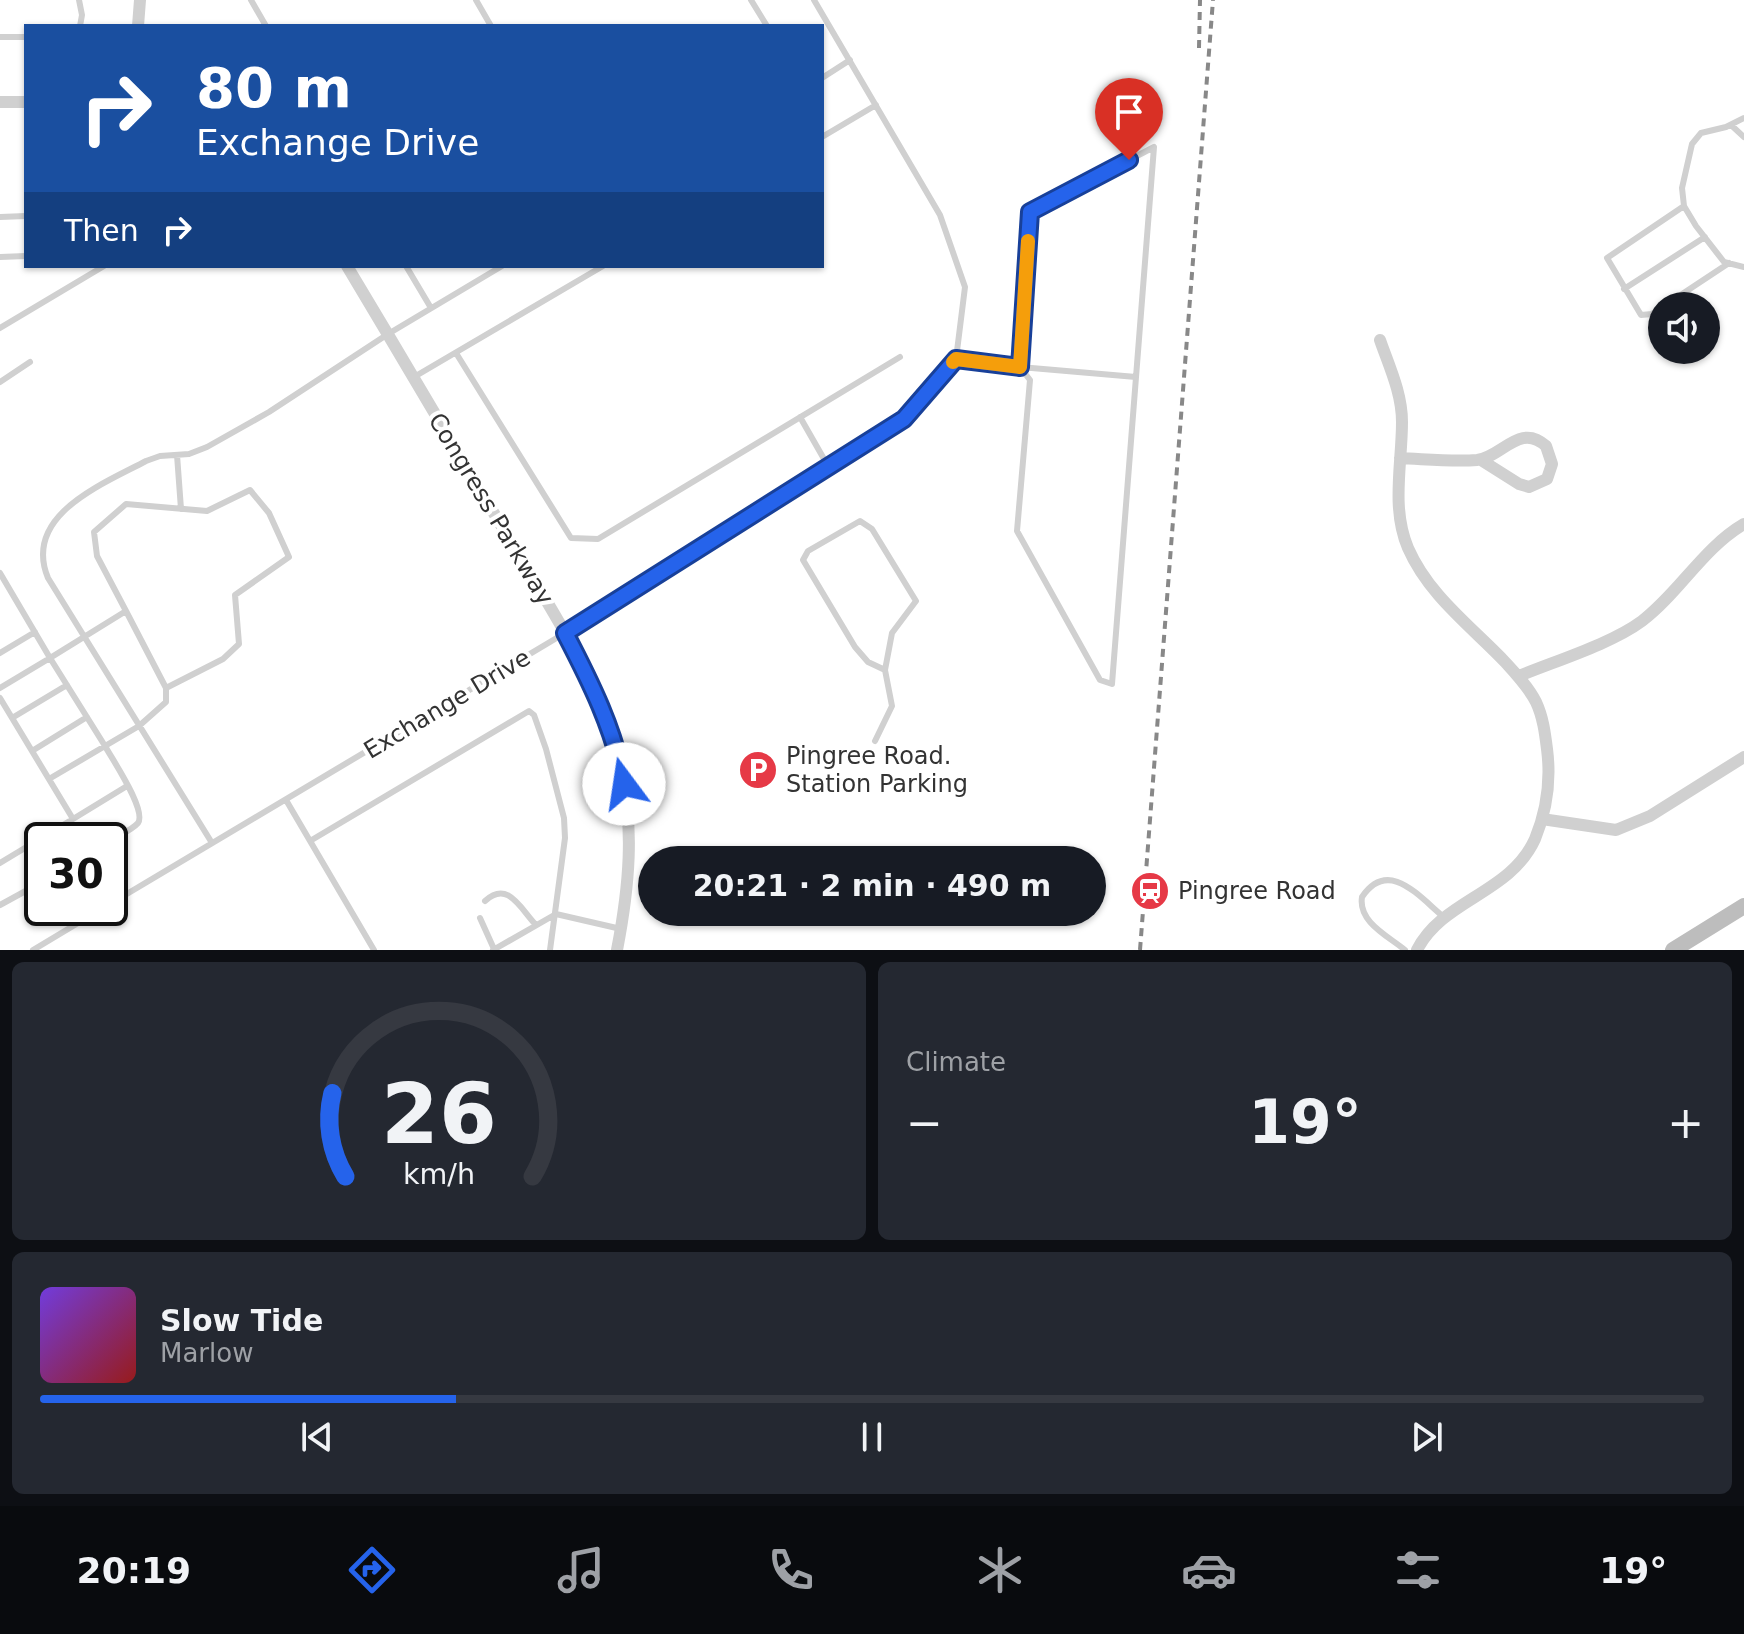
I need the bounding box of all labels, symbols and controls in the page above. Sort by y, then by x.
text: 80 m [196,55,352,120]
icon: right [64,56,168,160]
pin [1095,78,1163,160]
icon: arrive [1107,90,1151,134]
text: Exchange Drive [196,122,479,163]
icon: right [155,208,199,252]
text: Then [64,213,139,248]
map controls [1648,292,1720,364]
button: sound [1648,292,1720,364]
street label: Congress Parkway [423,408,559,610]
street label: Exchange Drive [359,643,535,765]
position arrow [582,742,666,826]
place label: Pingree Road. Station Parking [786,742,968,798]
parking icon: Pingree Road. Station Parking [737,749,779,791]
speed limit sign: 30 [24,822,128,926]
text: 20:21 · 2 min · 490 m [693,868,1051,903]
station icon: Pingree Road [1129,870,1171,912]
place label: Pingree Road [1178,877,1336,905]
text: Climate [906,1047,1006,1077]
text: 26 [381,1066,497,1163]
text: 19° [1248,1087,1362,1157]
text: − [906,1097,943,1148]
text: + [1667,1097,1704,1148]
text: km/h [403,1157,475,1191]
text: Slow Tide [160,1303,323,1338]
text: Marlow [160,1338,253,1368]
icon: previous [295,1415,339,1459]
icon: pause [850,1415,894,1459]
icon: next [1405,1415,1449,1459]
icon: directions [344,1542,400,1598]
icon: music [553,1542,609,1598]
icon: phone [763,1542,819,1598]
icon: climate [972,1542,1028,1598]
icon: car [1181,1542,1237,1598]
icon: filters [1390,1542,1446,1598]
text: 20:19 [77,1550,191,1591]
text: 19° [1599,1550,1667,1591]

